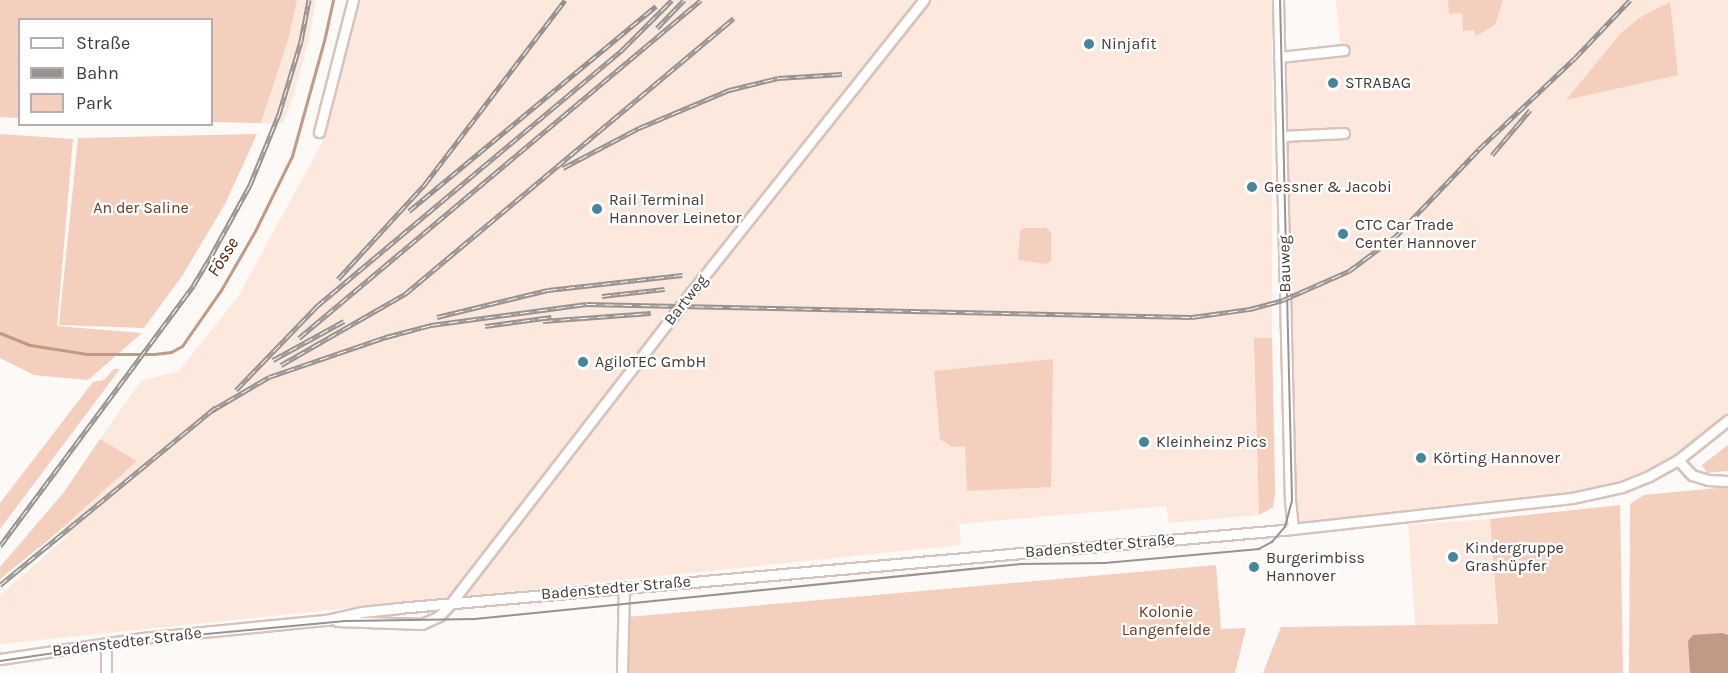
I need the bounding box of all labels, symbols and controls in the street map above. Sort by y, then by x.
legend [18,18,213,126]
text: Straße [76,32,130,54]
place label: Ninjafit [1101,34,1156,54]
marker: Ninjafit [1082,37,1096,51]
text: Bahn [76,62,119,84]
place label: STRABAG [1345,73,1411,93]
marker: STRABAG [1326,76,1340,90]
text: Park [76,92,113,114]
place label: Gessner & Jacobi [1264,177,1392,197]
marker: Gessner & Jacobi [1245,180,1259,194]
place label: Rail Terminal Hannover Leinetor [609,190,741,228]
park label: An der Saline [93,198,189,218]
marker: Rail Terminal Hannover Leinetor [590,202,604,216]
place label: CTC Car Trade Center Hannover [1355,215,1476,253]
marker: CTC Car Trade Center Hannover [1336,227,1350,241]
water label: Fösse [203,233,243,281]
street label: Bauweg [1275,235,1295,293]
street label: Bartweg [660,271,712,329]
place label: AgiloTEC GmbH [595,352,706,372]
marker: AgiloTEC GmbH [576,355,590,369]
place label: Kleinheinz Pics [1156,432,1267,452]
marker: Kleinheinz Pics [1137,435,1151,449]
place label: Körting Hannover [1433,448,1560,468]
marker: Körting Hannover [1414,451,1428,465]
street label: Badenstedter Straße [1024,530,1176,562]
place label: Kindergruppe Grashüpfer [1465,538,1564,576]
place label: Burgerimbiss Hannover [1266,548,1365,586]
marker: Kindergruppe Grashüpfer [1446,550,1460,564]
marker: Burgerimbiss Hannover [1247,560,1261,574]
street label: Badenstedter Straße [540,572,692,604]
park label: Kolonie Langenfelde [1122,602,1210,640]
street label: Badenstedter Straße [51,623,203,661]

